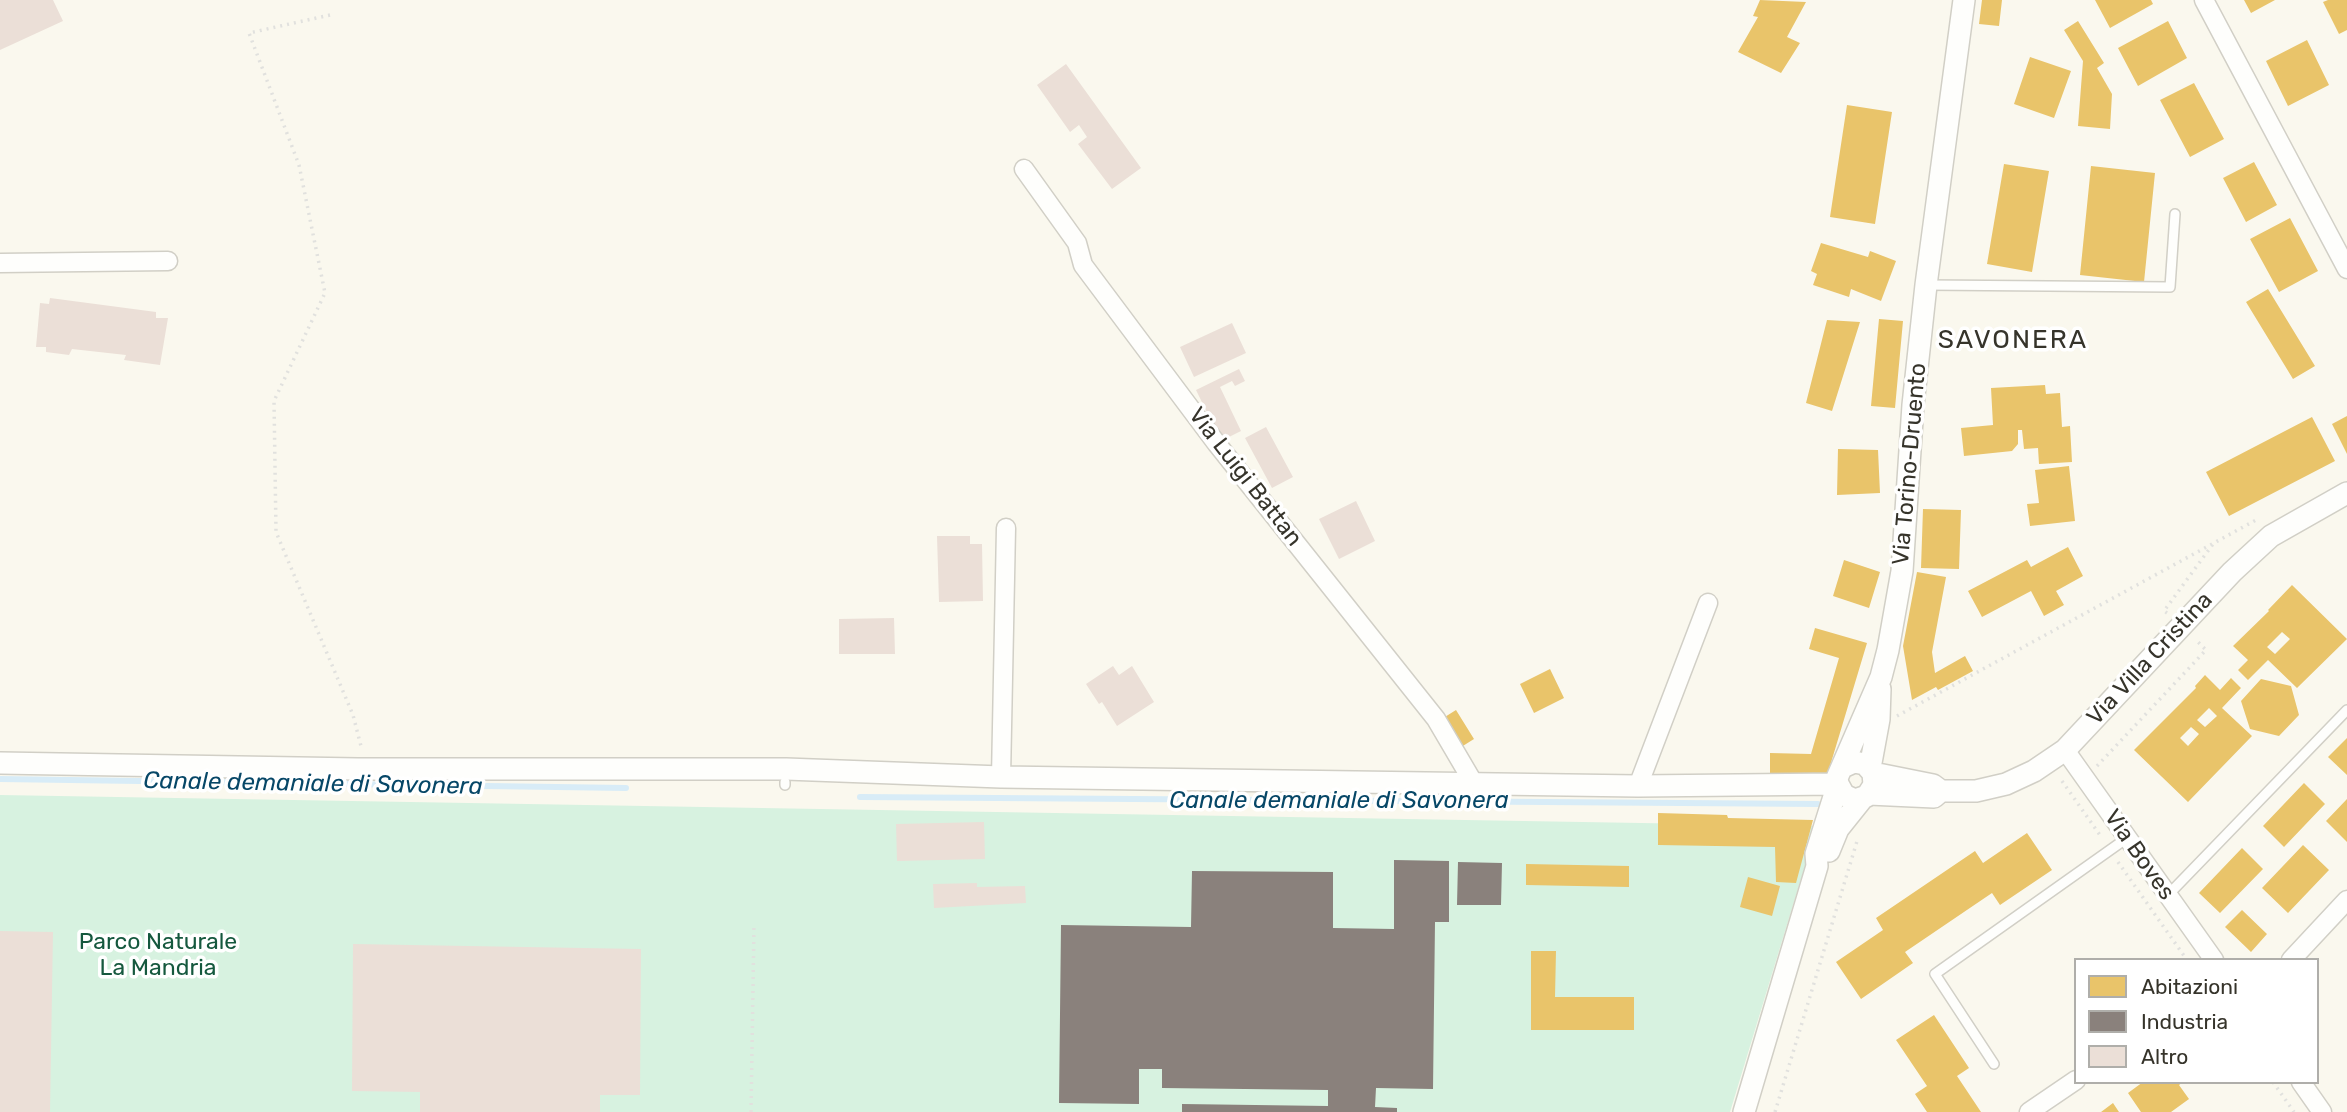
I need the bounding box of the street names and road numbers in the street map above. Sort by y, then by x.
street label: Via Torino-Druento [1887,362,1933,566]
street label: Via Luigi Battan [1182,402,1308,552]
street label: Via Villa Cristina [2081,587,2219,731]
street label: Via Boves [2098,805,2180,905]

